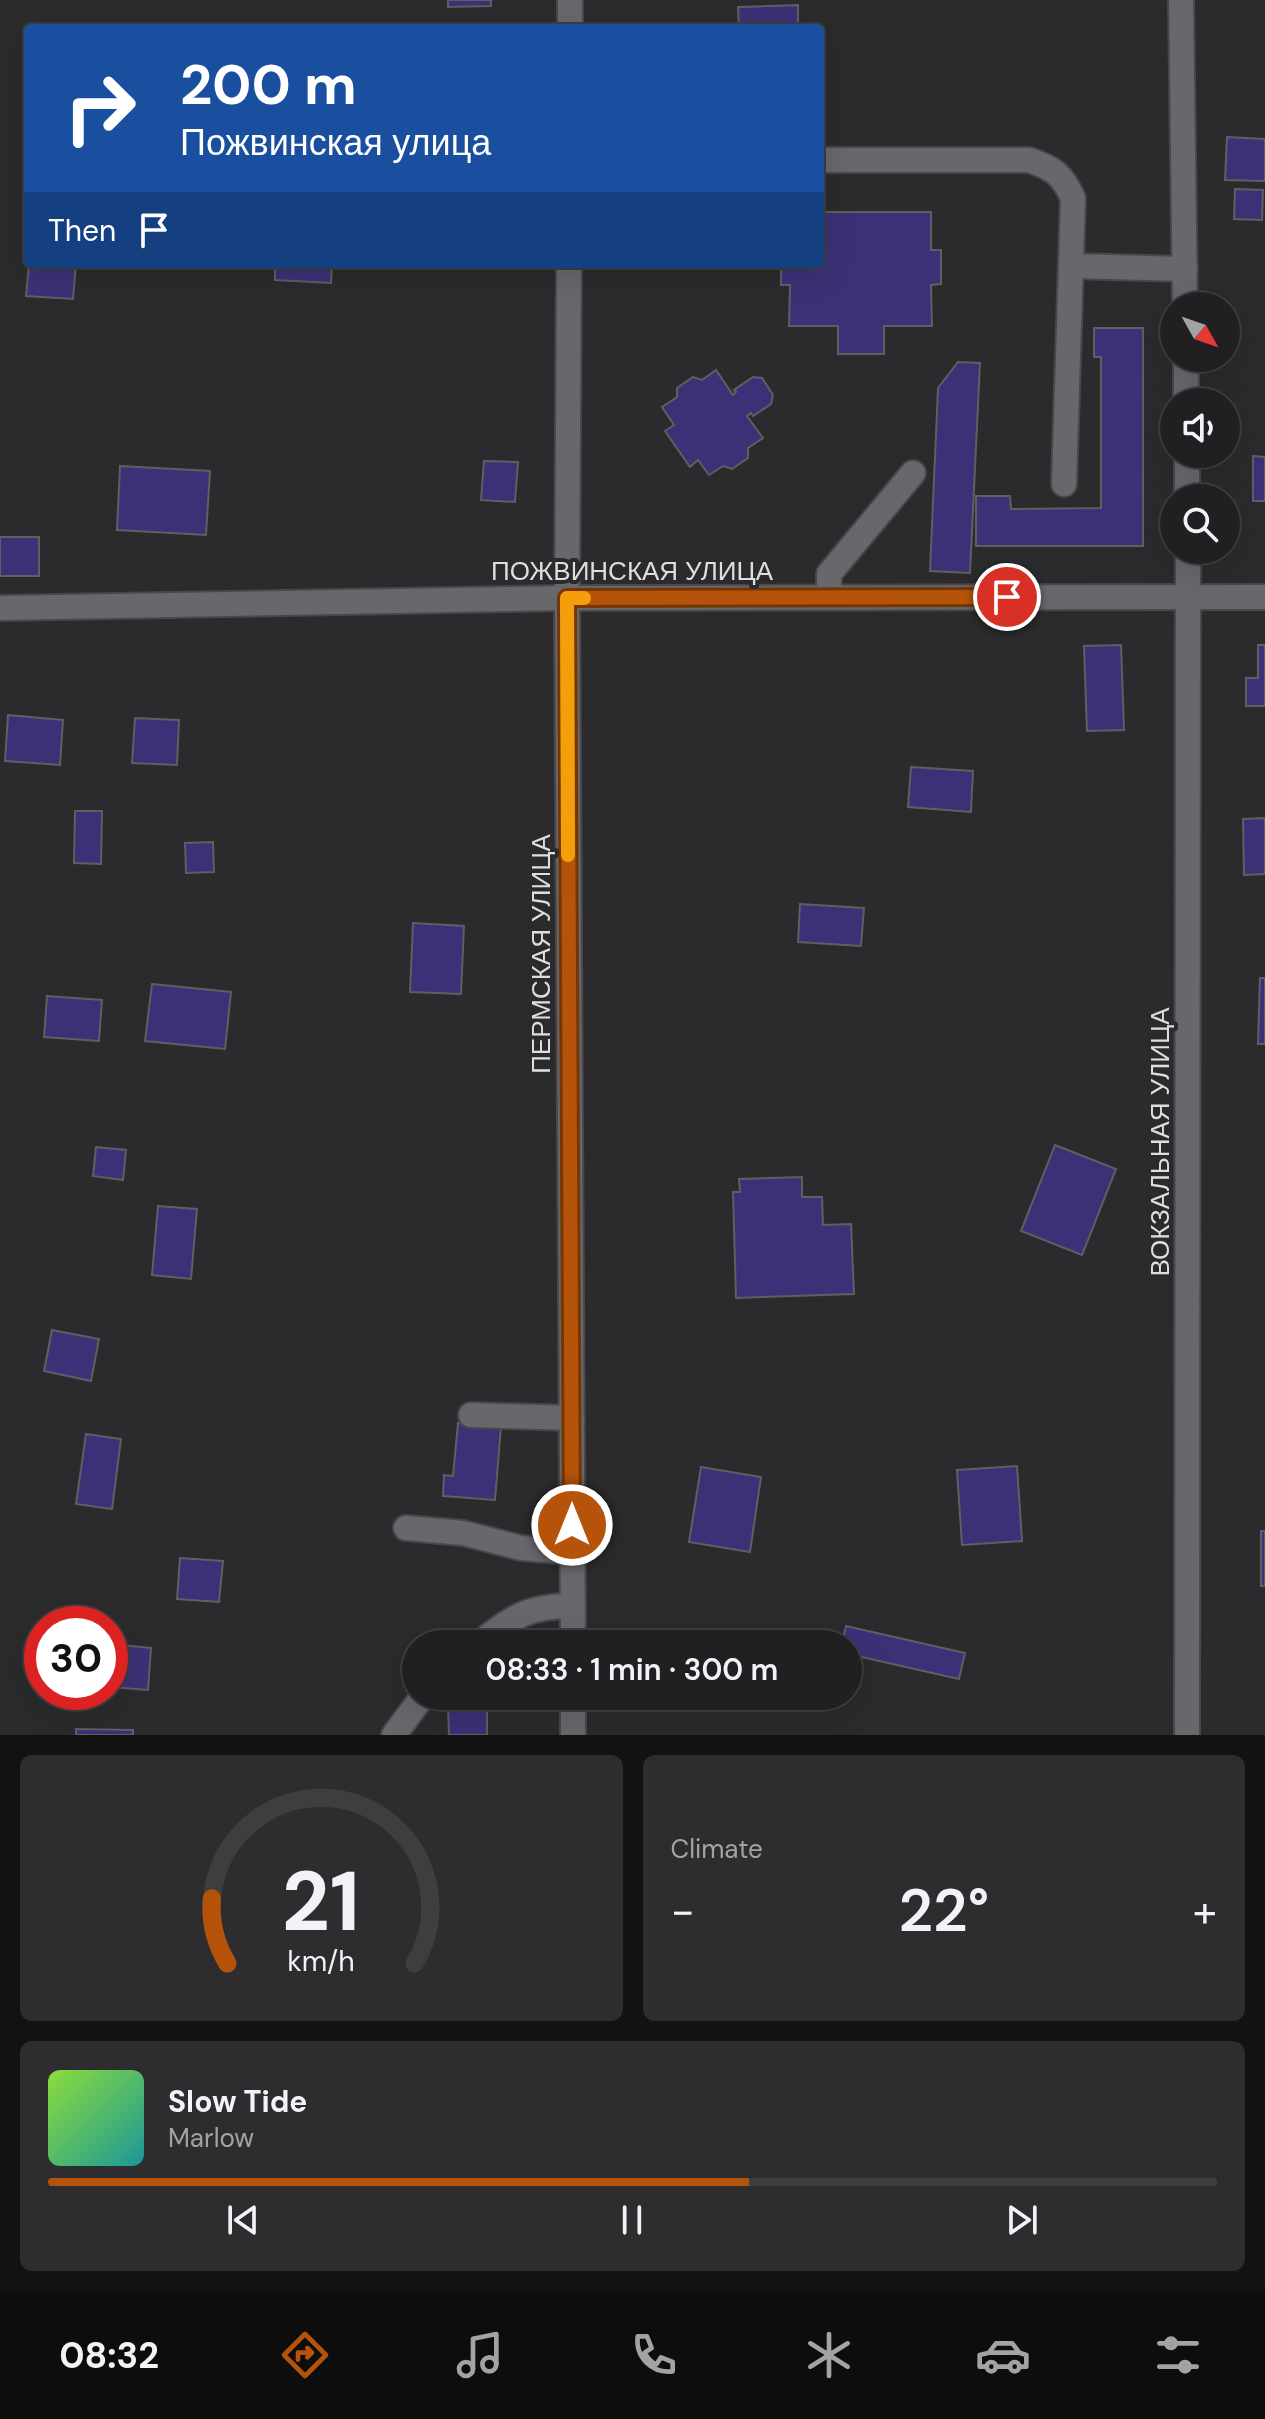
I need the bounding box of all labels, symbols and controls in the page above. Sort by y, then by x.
text: 200 m [180,48,357,121]
icon: right [48,56,152,160]
text: Пожвинская улица [180,119,491,166]
icon: arrive [132,208,176,252]
text: Then [48,211,116,250]
north arrow [1160,292,1240,372]
map controls [1160,292,1240,564]
button: sound [1160,388,1240,468]
button: search [1160,484,1240,564]
street label: ПОЖВИНСКАЯ УЛИЦА [491,554,774,588]
pin [973,563,1041,631]
icon: arrive [985,575,1029,619]
street label: ПЕРМСКАЯ УЛИЦА [524,834,558,1074]
street label: ВОКЗАЛЬНАЯ УЛИЦА [1143,1007,1177,1277]
position arrow [530,1483,614,1567]
speed limit sign: 30 [24,1606,128,1710]
text: 08:33 · 1 min · 300 m [486,1650,778,1689]
text: Climate [671,1832,763,1866]
text: 21 [282,1847,360,1956]
text: 22° [898,1871,989,1950]
text: − [671,1882,695,1940]
text: + [1193,1882,1217,1940]
text: km/h [287,1943,355,1980]
text: Slow Tide [168,2082,307,2121]
text: Marlow [168,2121,254,2155]
icon: previous [221,2198,265,2242]
icon: pause [610,2198,654,2242]
icon: next [1000,2198,1044,2242]
icon: directions [277,2327,333,2383]
icon: music [452,2327,508,2383]
icon: phone [626,2327,682,2383]
icon: climate [801,2327,857,2383]
icon: car [975,2327,1031,2383]
icon: filters [1150,2327,1206,2383]
text: 08:32 [59,2332,159,2379]

